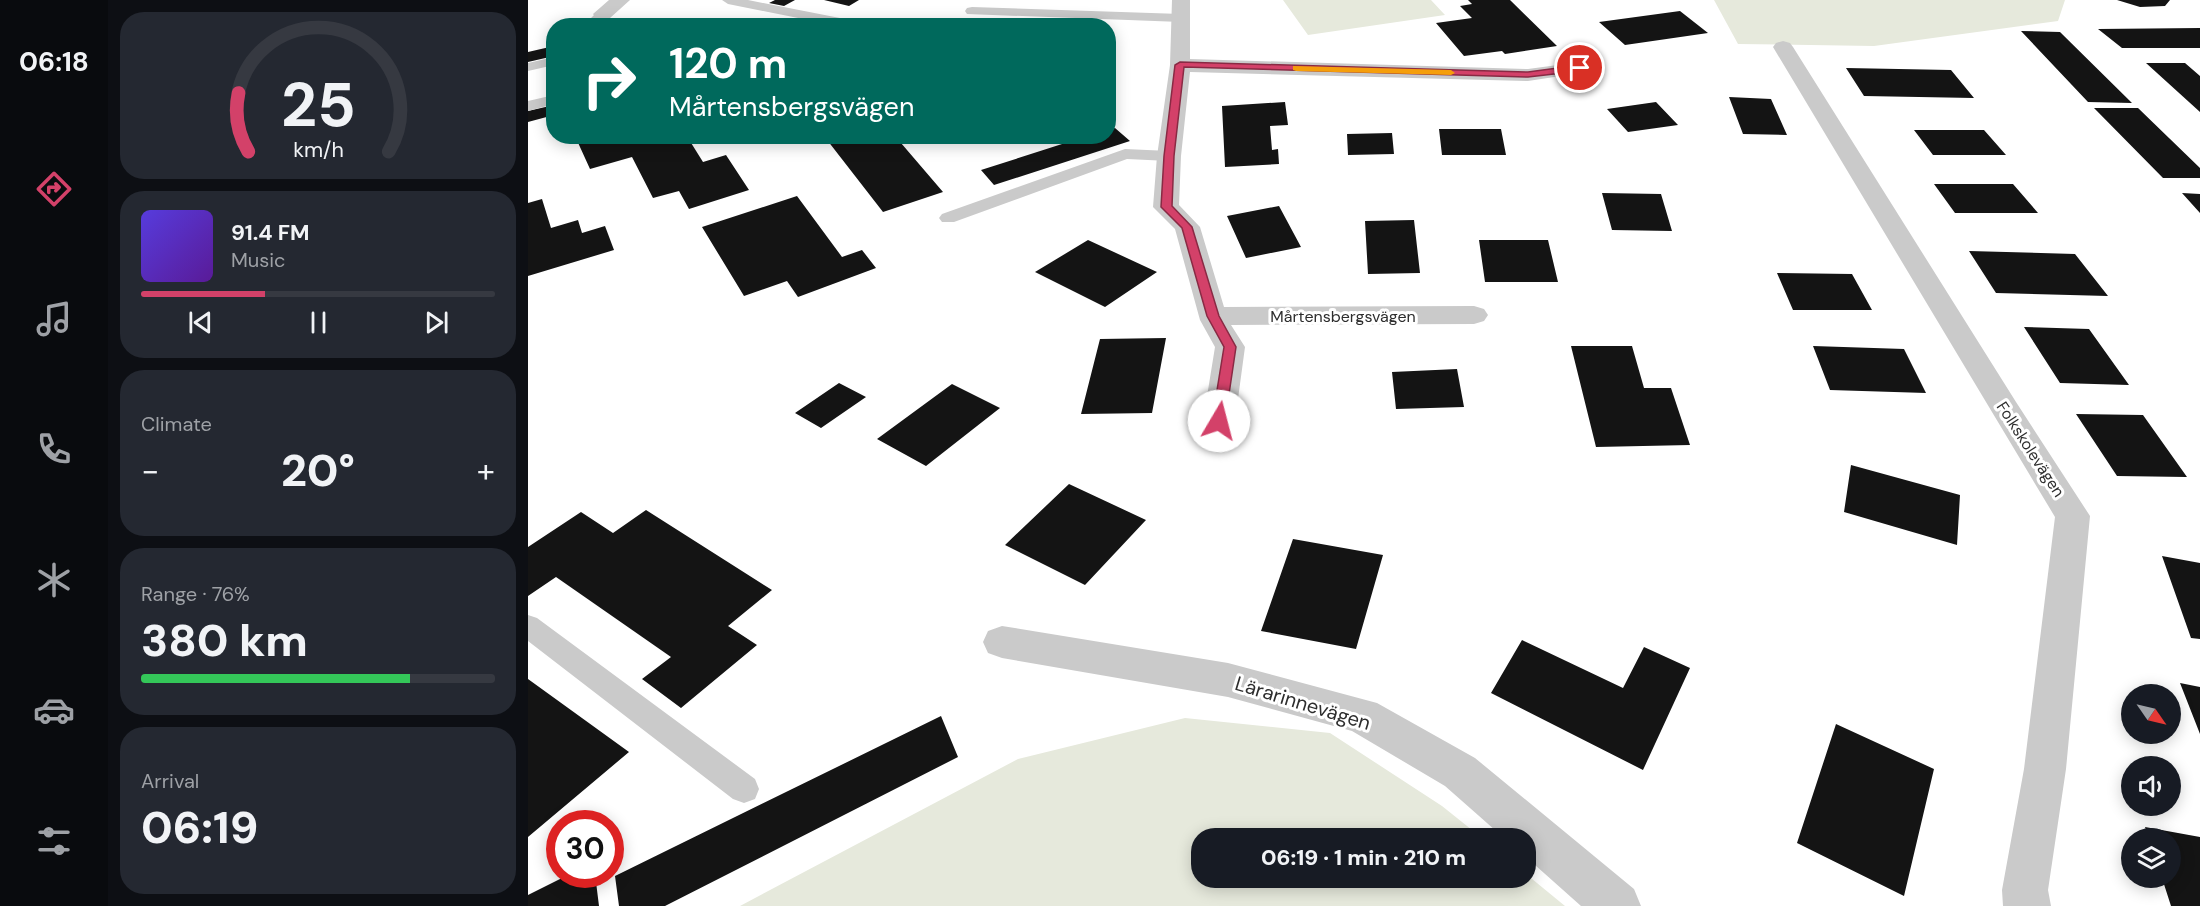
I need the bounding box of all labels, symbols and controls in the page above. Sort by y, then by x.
text: 120 m [669,36,787,91]
icon: right [570,42,648,120]
pin [1554,42,1605,93]
text: 06:18 [19,44,89,79]
icon: arrive [1563,51,1596,84]
text: 25 [281,65,355,146]
text: Mårtensbergsvägen [669,89,914,124]
text: km/h [293,137,343,165]
icon: directions [33,168,75,210]
text: 91.4 FM [231,218,310,247]
text: Music [231,247,286,273]
icon: music [33,298,75,340]
icon: previous [184,306,217,339]
icon: pause [302,306,335,339]
icon: next [420,306,453,339]
street label: Mårtensbergsvägen [1270,306,1416,327]
position arrow [1187,389,1251,453]
street label: Folkskolevägen [1992,397,2069,501]
text: Climate [141,411,212,437]
icon: phone [33,428,75,470]
text: 20° [281,441,355,500]
text: − [141,449,159,492]
text: + [477,449,495,492]
icon: climate [33,559,75,601]
text: Range · 76% [141,581,250,607]
text: 380 km [141,611,308,670]
street label: Lärarinnevägen [1232,670,1374,736]
north arrow [2121,684,2181,744]
map controls [2121,684,2181,888]
icon: car [33,689,75,731]
button: sound [2121,756,2181,816]
text: Arrival [141,768,199,794]
text: 06:19 [141,798,258,857]
speed limit sign: 30 [546,810,624,888]
icon: filters [33,820,75,862]
button: layers [2121,828,2181,888]
text: 06:19 · 1 min · 210 m [1261,843,1466,872]

